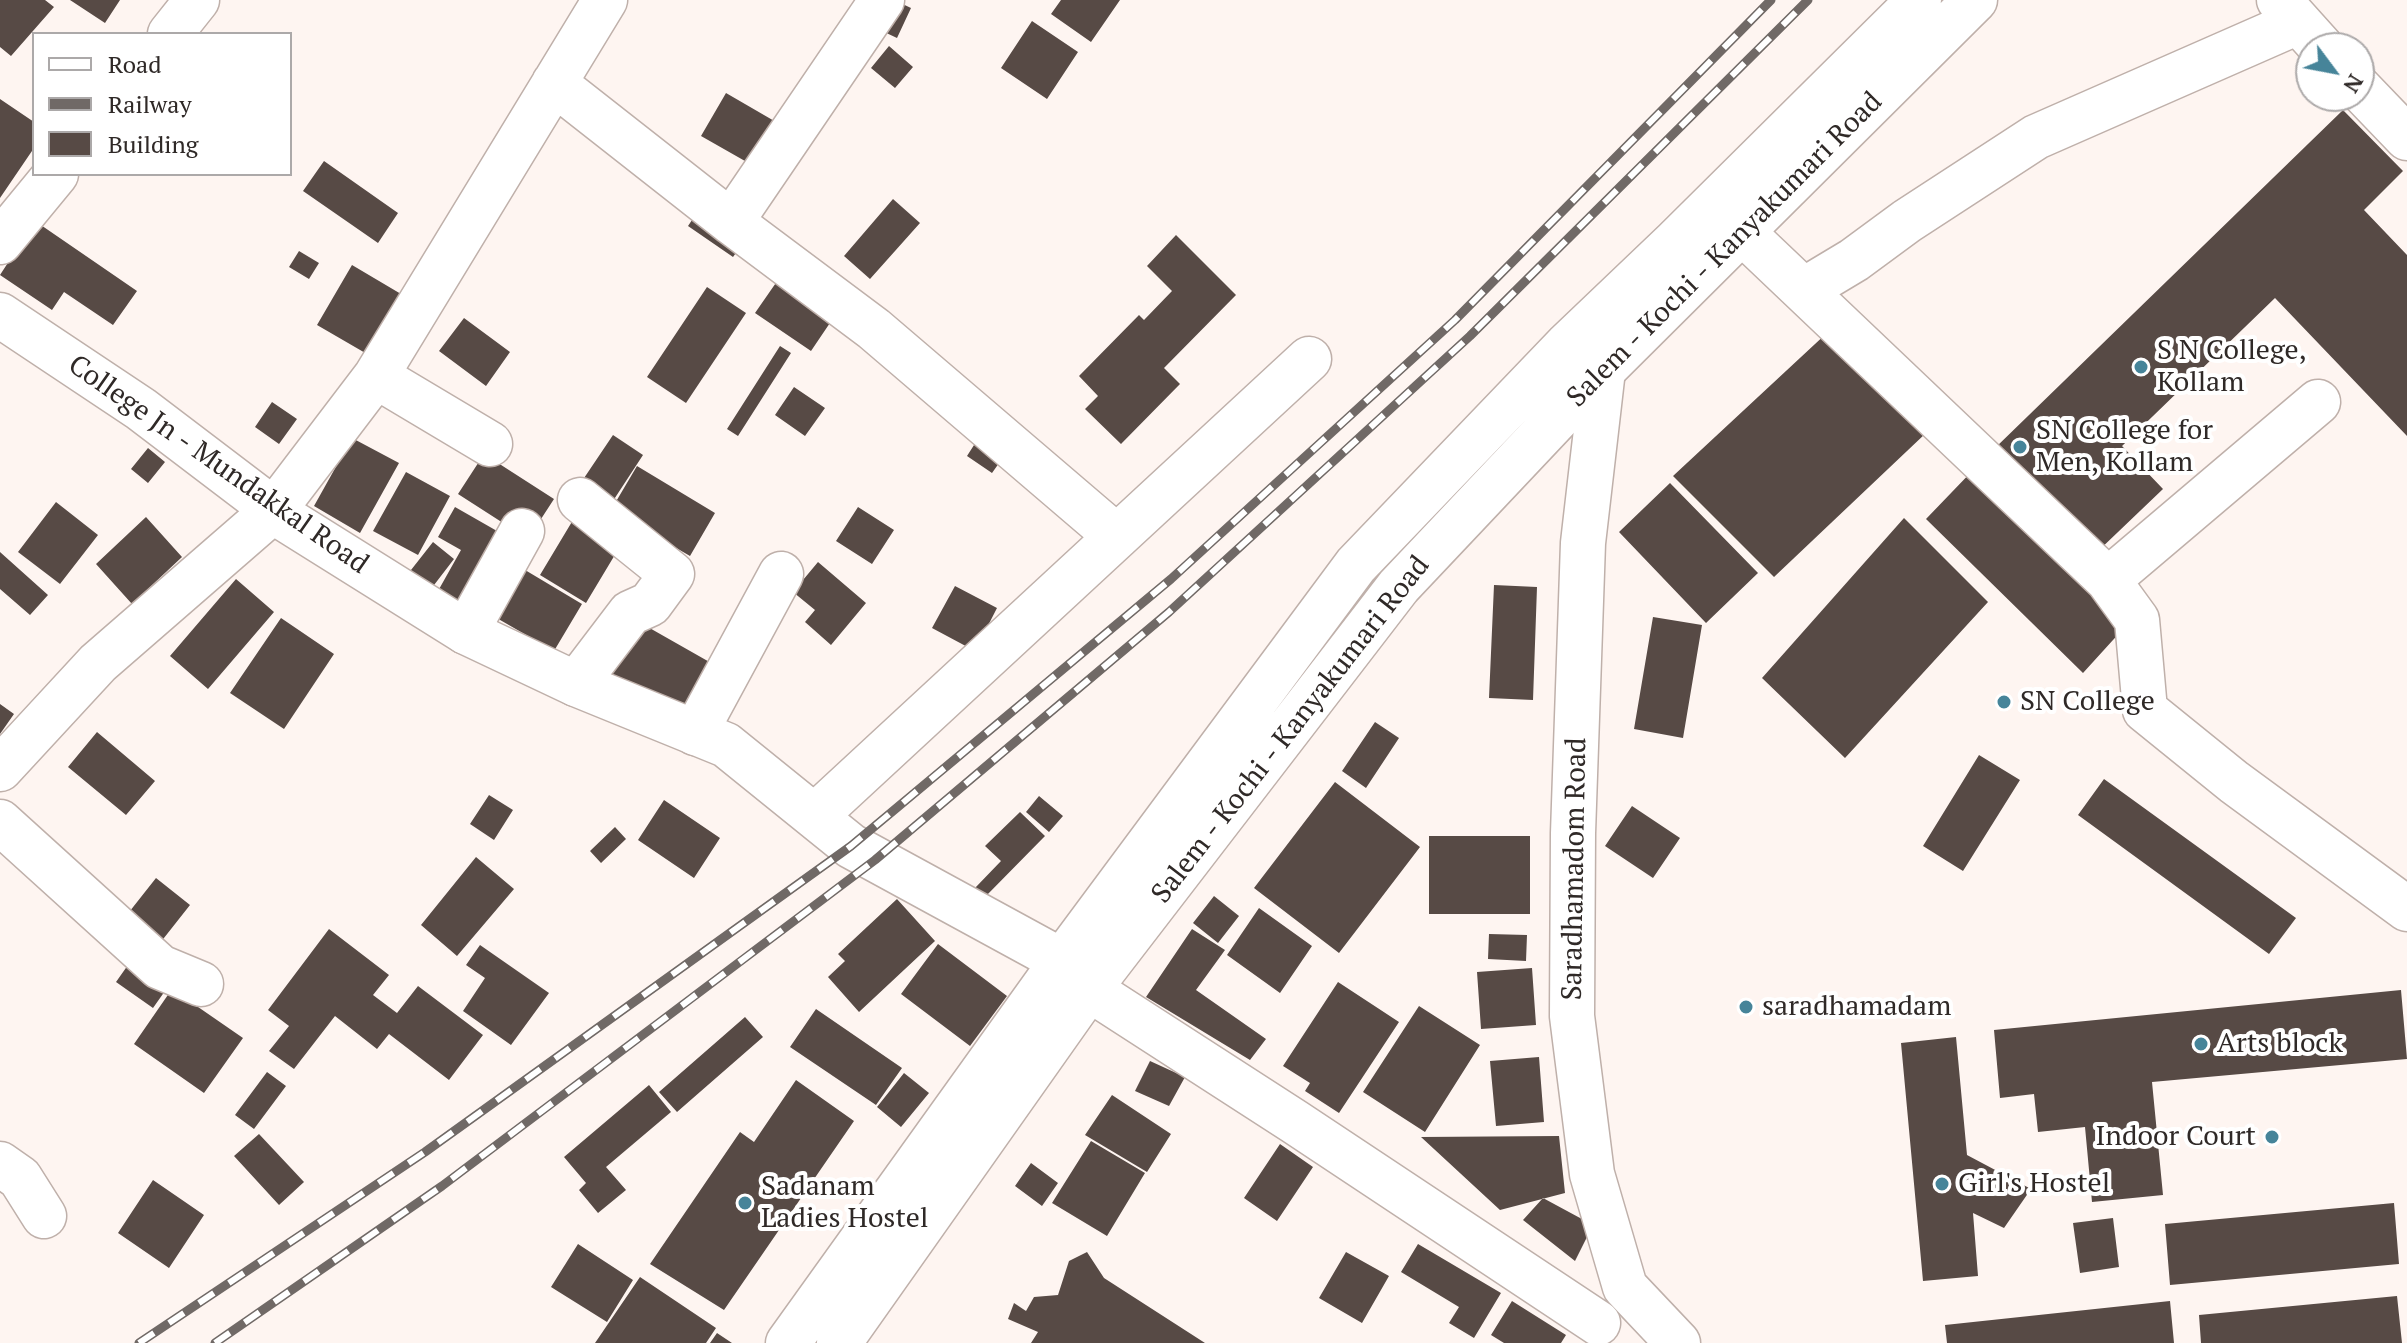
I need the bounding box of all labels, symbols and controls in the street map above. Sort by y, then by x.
legend [32,32,292,176]
north arrow [2295,32,2375,112]
text: Road [108,48,162,80]
text: N [2337,69,2371,99]
street label: Salem - Kochi - Kanyakumari Road [1561,86,1889,414]
text: Railway [108,88,192,120]
text: Building [108,128,198,160]
place label: S N College, Kollam [2157,334,2307,400]
street label: College Jn - Mundakkal Road [62,348,374,582]
marker: S N College, Kollam [2132,358,2150,376]
place label: SN College for Men, Kollam [2036,414,2213,480]
marker: SN College for Men, Kollam [2011,438,2029,456]
street label: Salem - Kochi - Kanyakumari Road [1145,550,1437,910]
place label: SN College [2020,685,2155,719]
marker: SN College [1995,693,2013,711]
street label: Saradhamadom Road [1556,737,1594,1001]
place label: saradhamadam [1762,990,1951,1024]
marker: saradhamadam [1737,998,1755,1016]
place label: Arts block [2217,1027,2343,1061]
marker: Arts block [2192,1035,2210,1053]
place label: Indoor Court [2095,1120,2256,1154]
marker: Indoor Court [2263,1128,2281,1146]
place label: Girl's Hostel [1958,1167,2110,1201]
place label: Sadanam Ladies Hostel [761,1170,928,1236]
marker: Girl's Hostel [1933,1175,1951,1193]
marker: Sadanam Ladies Hostel [736,1194,754,1212]

